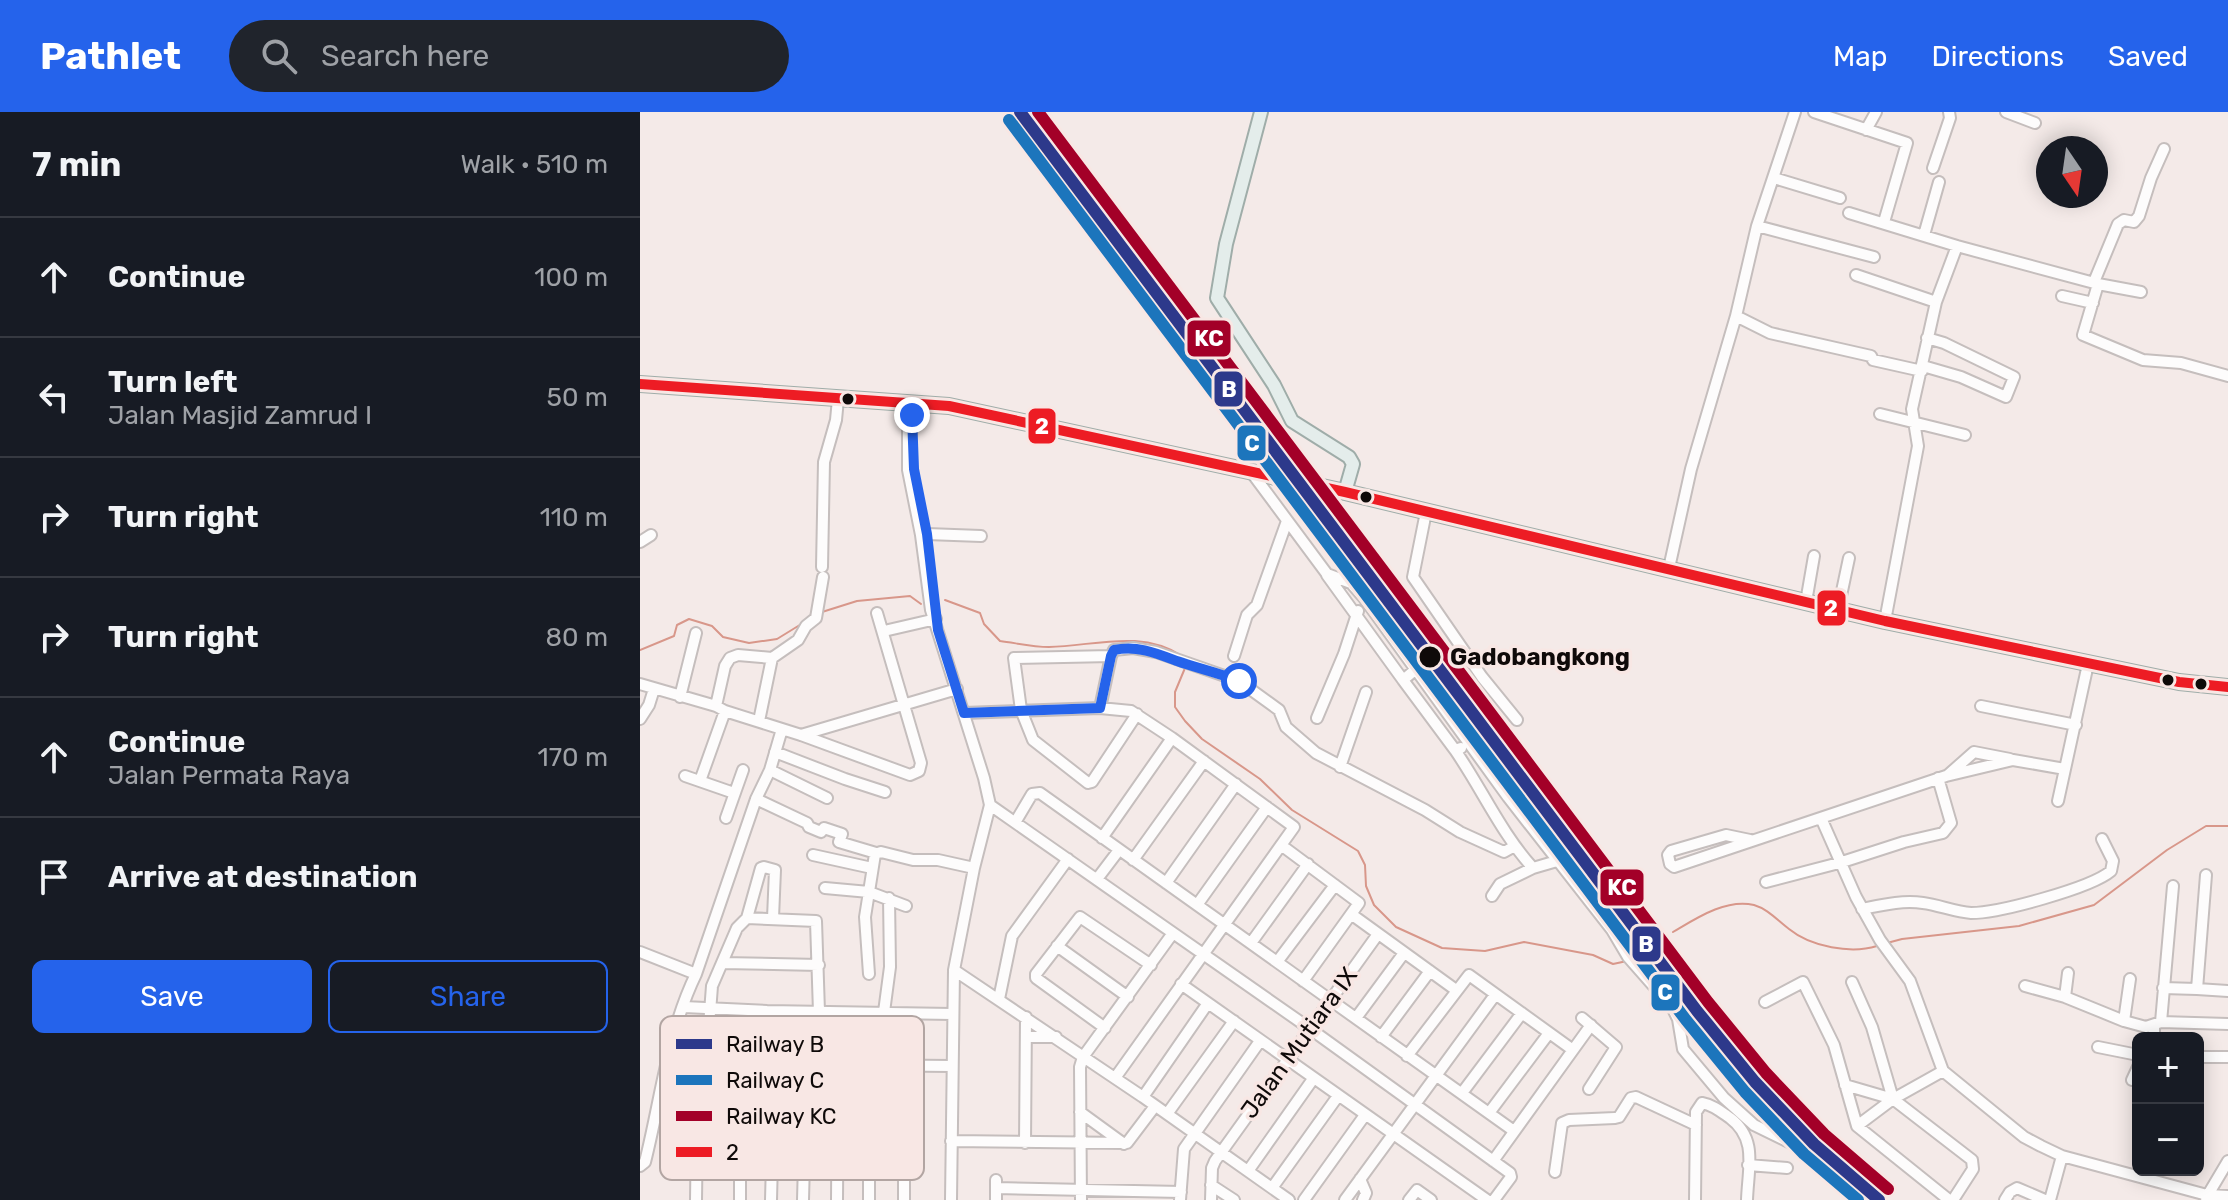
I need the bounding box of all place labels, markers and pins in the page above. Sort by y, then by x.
unlabelled marker [840,391,856,407]
unlabelled marker [1358,489,1374,505]
place label: Gadobangkong [1450,643,1630,671]
marker: Gadobangkong [1417,644,1443,670]
unlabelled marker [2160,672,2176,688]
unlabelled marker [2193,676,2209,692]

